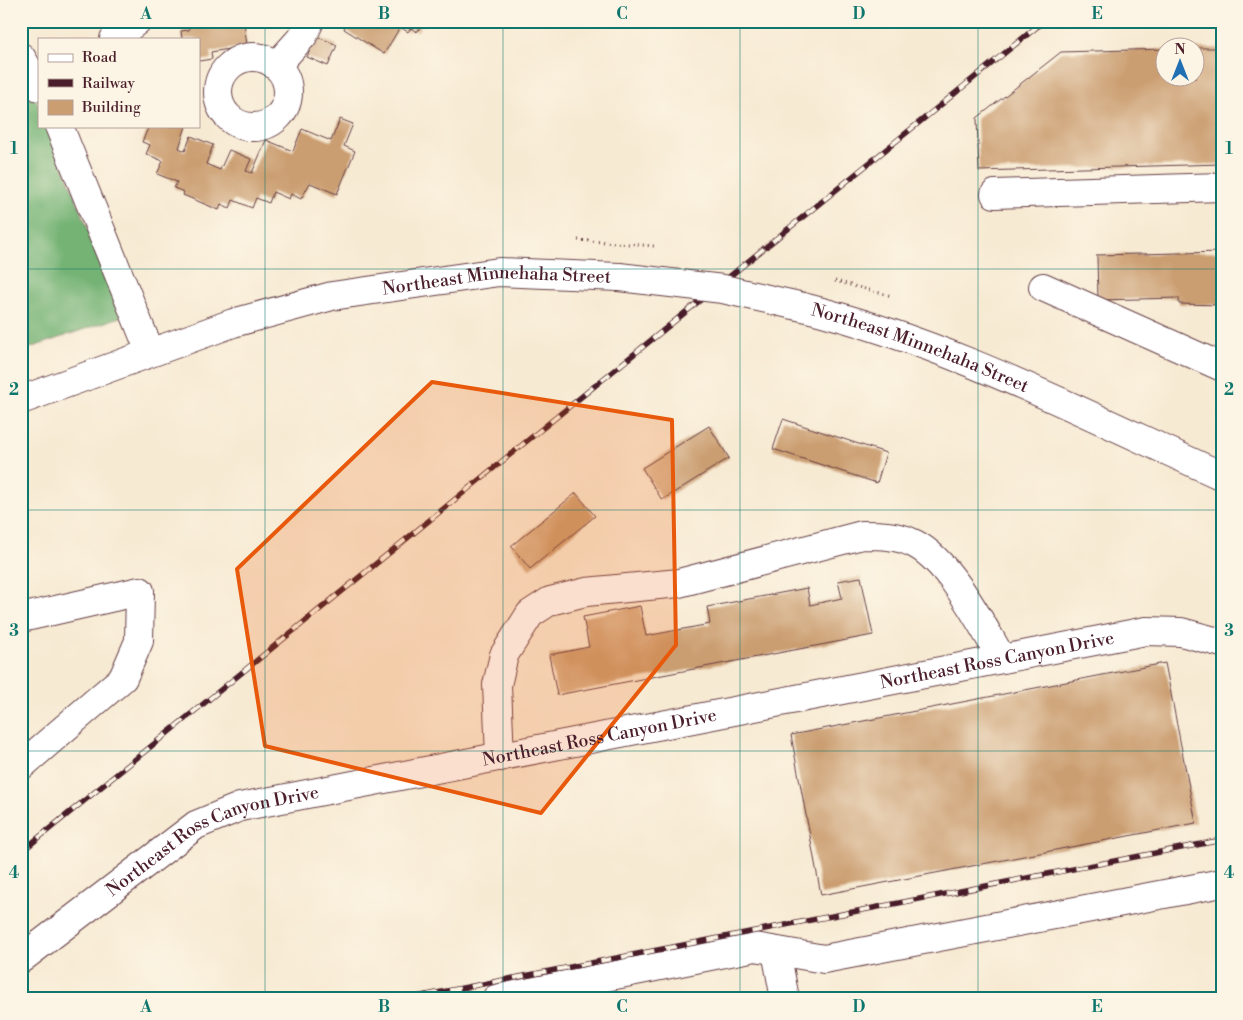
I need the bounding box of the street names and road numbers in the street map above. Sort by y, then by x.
street label: Northeast Minnehaha Street [381,261,612,301]
street label: Northeast Minnehaha Street [809,299,1033,398]
street label: Northeast Ross Canyon Drive [878,626,1116,694]
street label: Northeast Ross Canyon Drive [480,704,718,772]
street label: Northeast Ross Canyon Drive [102,781,321,902]

